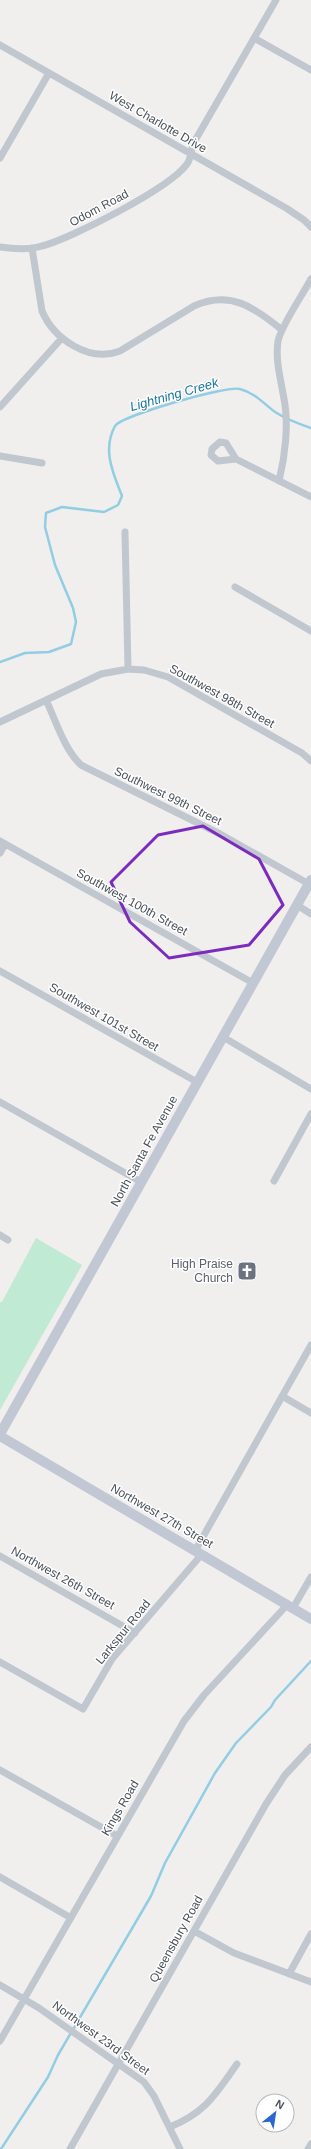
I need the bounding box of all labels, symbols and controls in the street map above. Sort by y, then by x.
street label: West Charlotte Drive [107,88,210,156]
street label: Odom Road [67,187,131,229]
water label: Lightning Creek [128,374,221,414]
street label: Southwest 98th Street [167,661,278,731]
street label: Southwest 99th Street [112,764,225,828]
street label: Southwest 100th Street [74,866,191,939]
street label: Southwest 101st Street [47,980,162,1054]
street label: North Santa Fe Avenue [108,1093,180,1209]
place label: High Praise Church [171,1257,233,1285]
church icon: High Praise Church [236,1260,258,1282]
street label: Northwest 27th Street [108,1481,216,1551]
street label: Northwest 26th Street [9,1544,118,1613]
street label: Larkspur Road [93,1597,153,1667]
street label: Kings Road [98,1778,142,1838]
street label: Queensbury Road [146,1893,206,1985]
street label: Northwest 23rd Street [50,1998,153,2078]
north arrow [255,2093,295,2133]
text: N [274,2097,286,2112]

